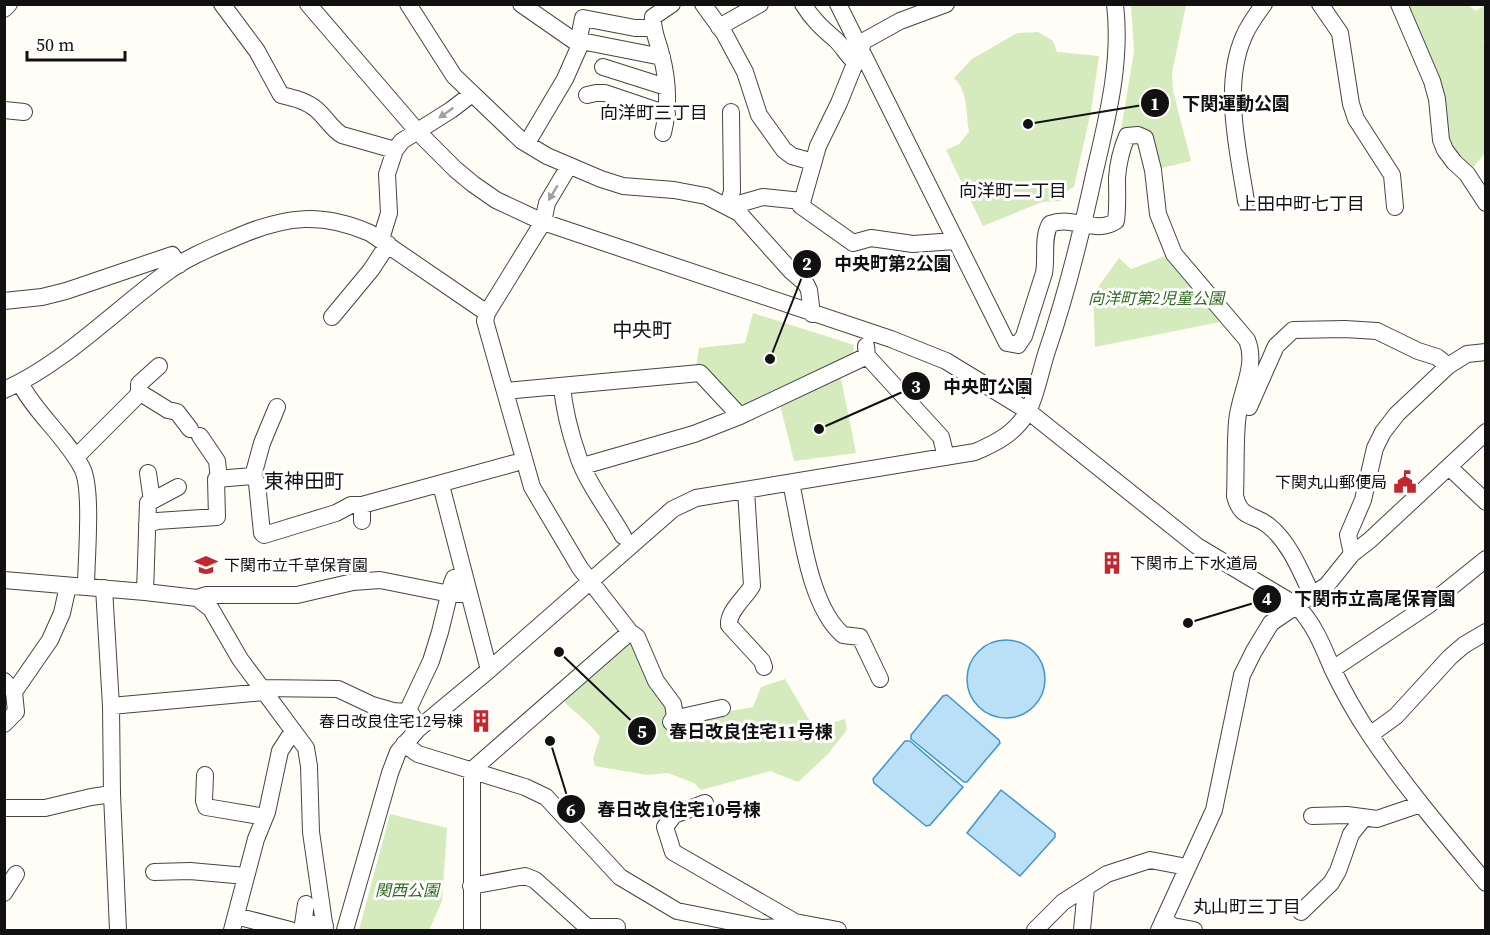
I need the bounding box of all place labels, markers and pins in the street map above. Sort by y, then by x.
callout: 下関運動公園 [1140,85,1302,121]
callout: 中央町第2公園 [792,246,964,282]
callout: 中央町公園 [901,368,1045,404]
public building icon: 下関丸山郵便局 [1392,469,1418,495]
place label: 下関丸山郵便局 [1275,471,1387,493]
building icon: 下関市上下水道局 [1099,550,1125,576]
school or university icon: 下関市立千草保育園 [193,552,219,578]
place label: 下関市上下水道局 [1130,552,1258,574]
place label: 下関市立千草保育園 [224,554,368,576]
callout: 下関市立高尾保育園 [1252,581,1468,617]
building icon: 春日改良住宅12号棟 [468,708,494,734]
place label: 春日改良住宅12号棟 [319,710,463,732]
callout: 春日改良住宅11号棟 [627,713,845,749]
callout: 春日改良住宅10号棟 [556,791,773,827]

